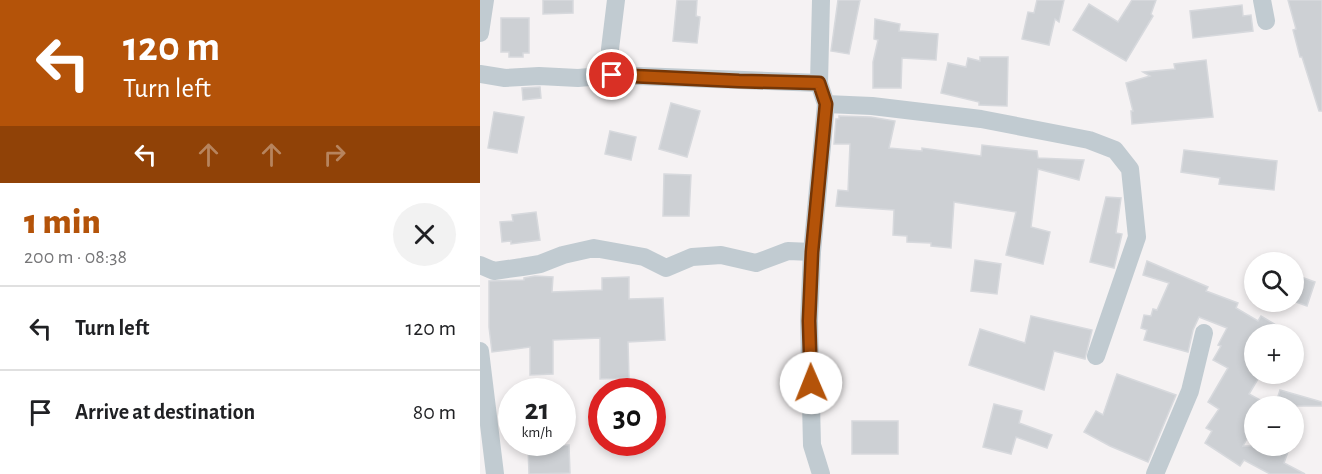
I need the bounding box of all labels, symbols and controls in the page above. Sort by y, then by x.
icon: left [24,24,102,102]
text: 120 m [123,26,220,68]
pin [586,49,637,100]
icon: arrive [595,58,628,91]
text: Turn left [123,75,211,102]
icon: left [129,138,162,171]
icon: ahead [192,138,225,171]
icon: ahead [255,138,288,171]
icon: right [318,138,351,171]
button: close [393,203,456,266]
text: 1 min [24,204,101,240]
text: 200 m · 08:38 [24,247,127,267]
map controls [1244,252,1304,456]
button: search [1244,252,1304,312]
icon: left [24,312,57,345]
text: Turn left [75,317,149,339]
text: 120 m [406,317,456,339]
button: + [1244,324,1304,384]
position arrow [779,351,843,415]
speed limit sign: 30 [588,378,666,456]
text: 21 [525,395,549,425]
icon: arrive [24,396,57,429]
button: − [1244,396,1304,456]
text: Arrive at destination [75,401,255,423]
text: 80 m [413,401,456,423]
text: km/h [522,425,552,440]

